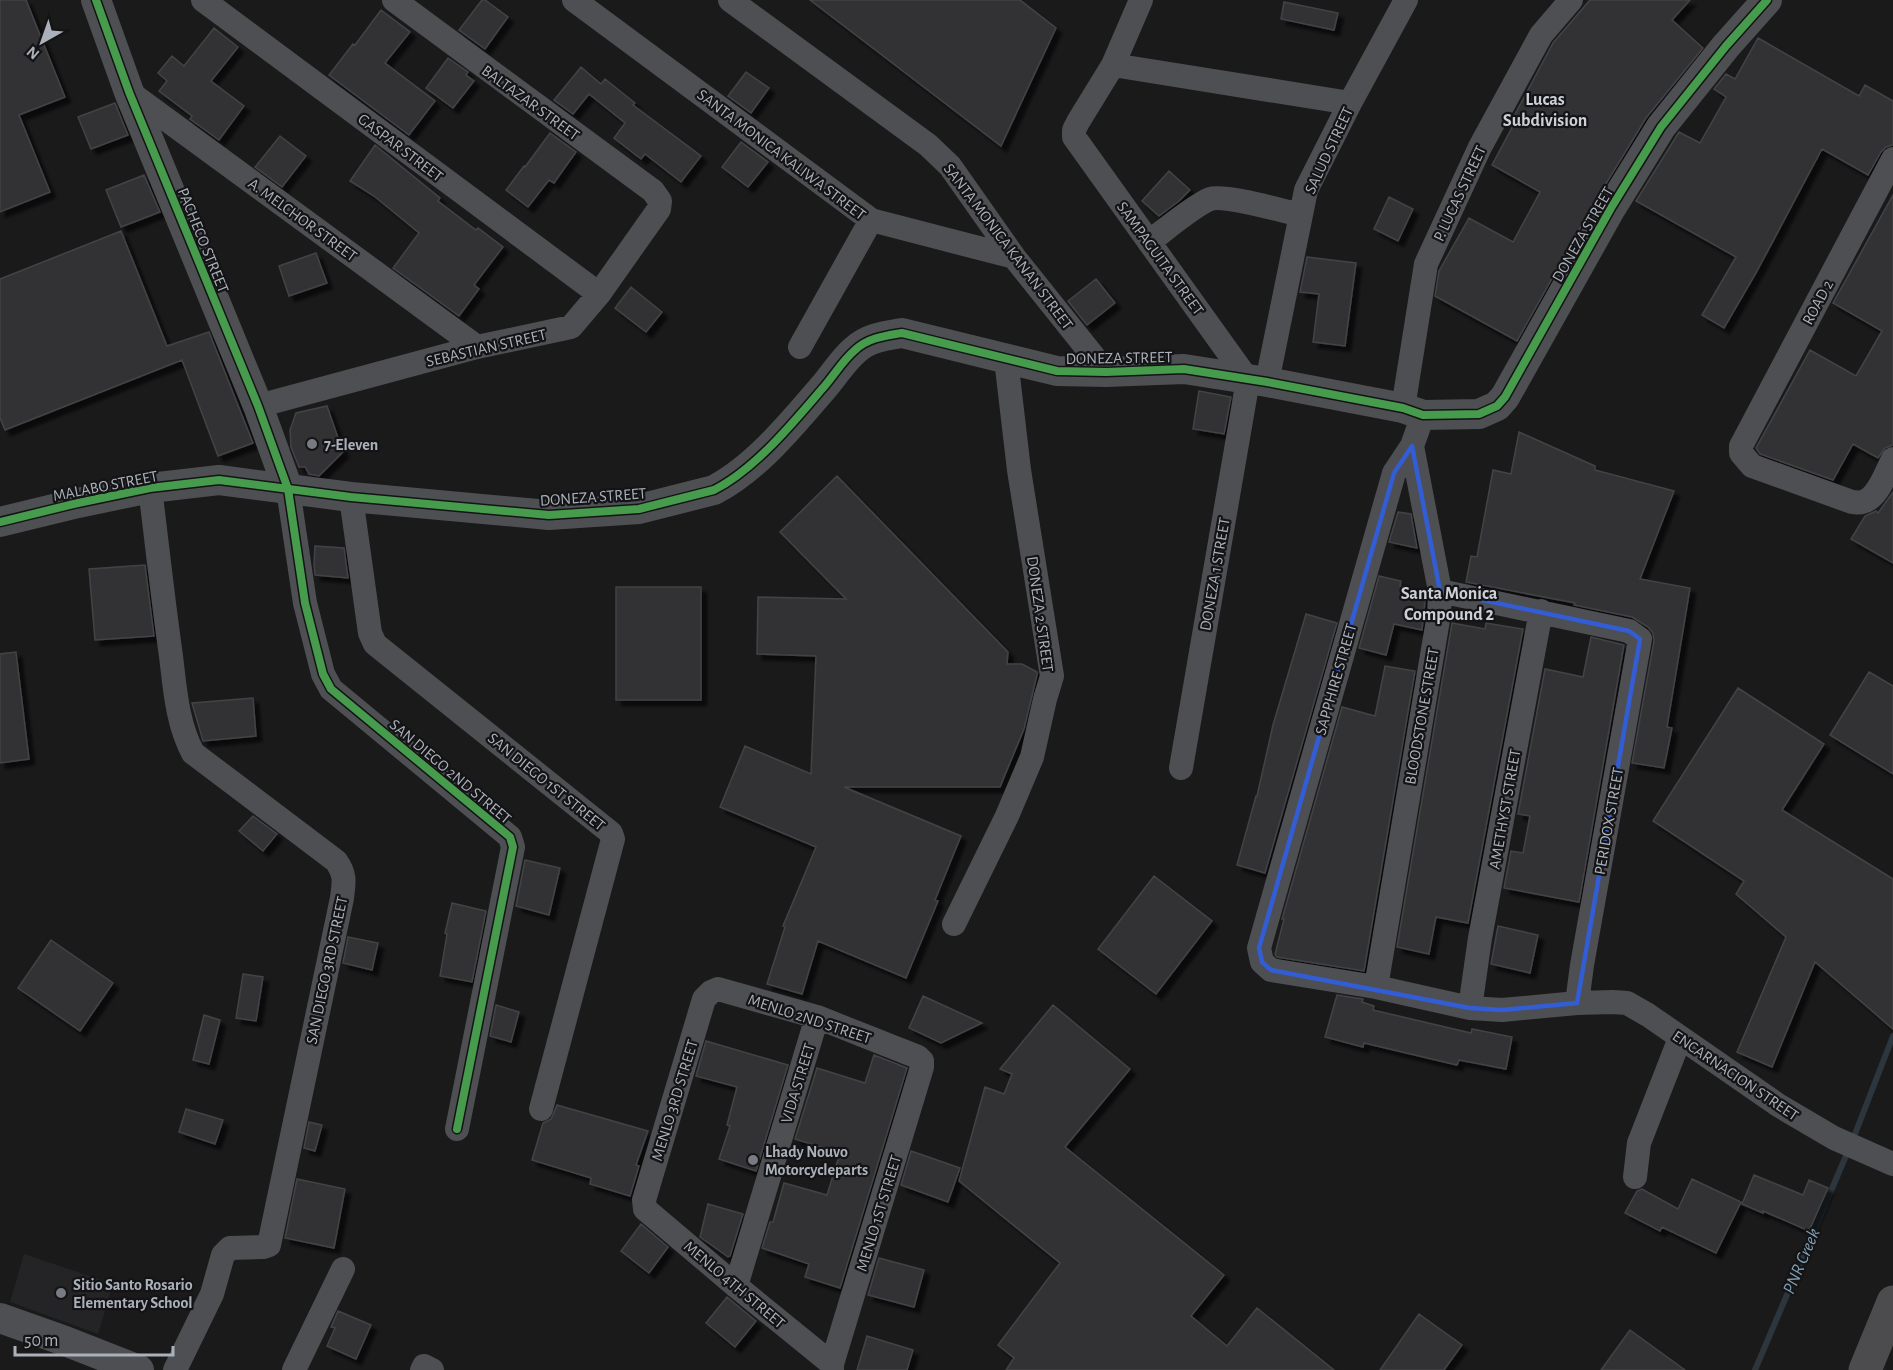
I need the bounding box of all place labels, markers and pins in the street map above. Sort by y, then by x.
marker: 7-Eleven [305,437,319,451]
place label: 7-Eleven [324,437,378,453]
place label: Lhady Nouvo Motorcycleparts [765,1144,868,1179]
marker: Lhady Nouvo Motorcycleparts [746,1153,760,1167]
place label: Sitio Santo Rosario Elementary School [73,1277,193,1312]
marker: Sitio Santo Rosario Elementary School [54,1286,68,1300]

